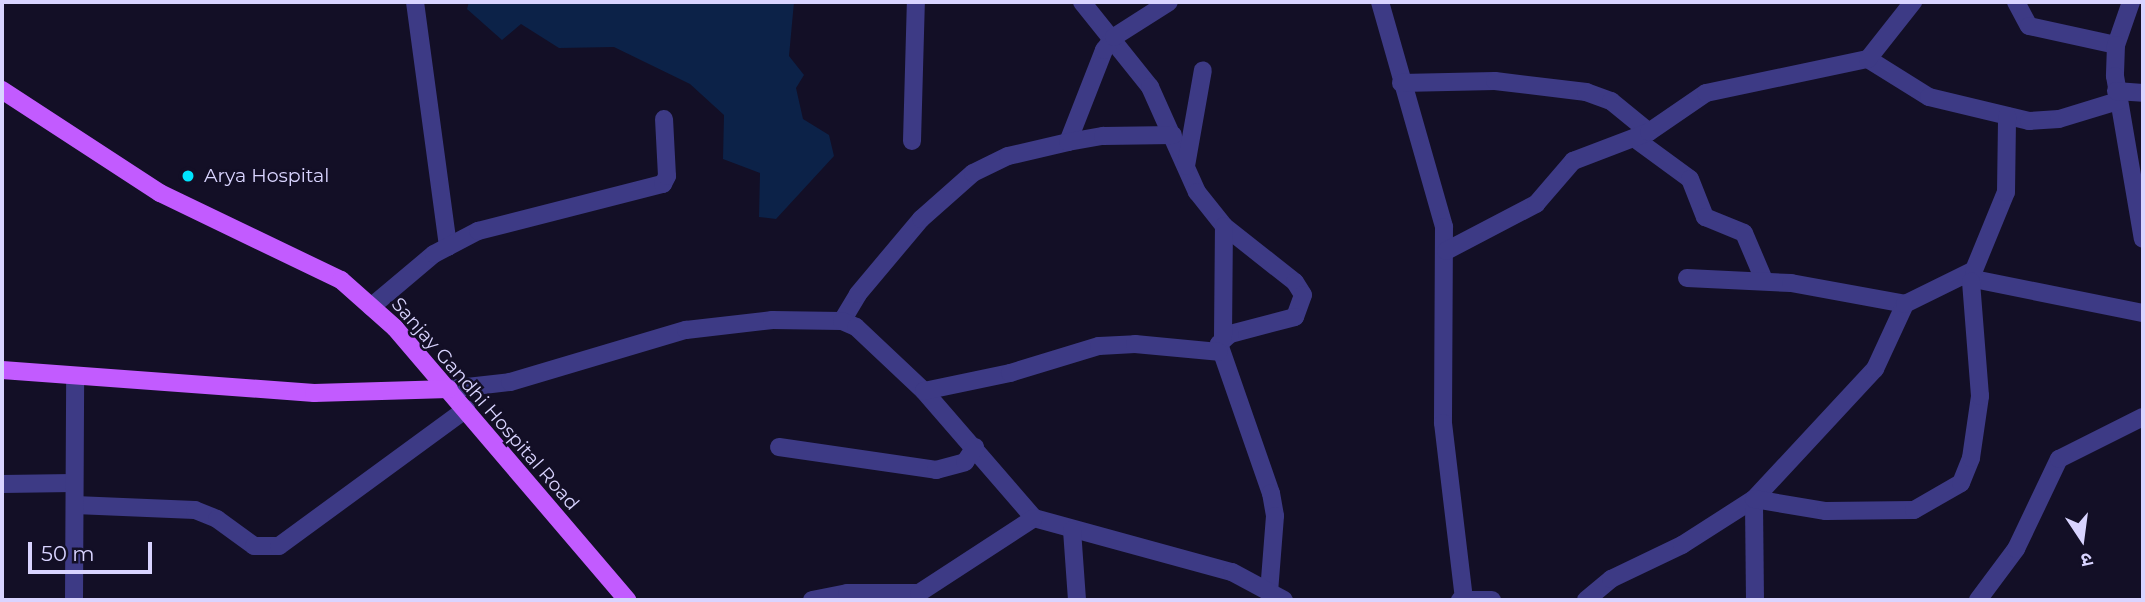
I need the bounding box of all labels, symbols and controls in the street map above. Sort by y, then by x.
place label: Arya Hospital [204,165,329,187]
marker: Arya Hospital [178,166,198,186]
street label: Sanjay Gandhi Hospital Road [386,293,584,515]
north arrow [2047,504,2117,574]
scale bar [32,528,156,572]
text: 50 m [41,541,95,566]
text: उ [2079,547,2095,572]

